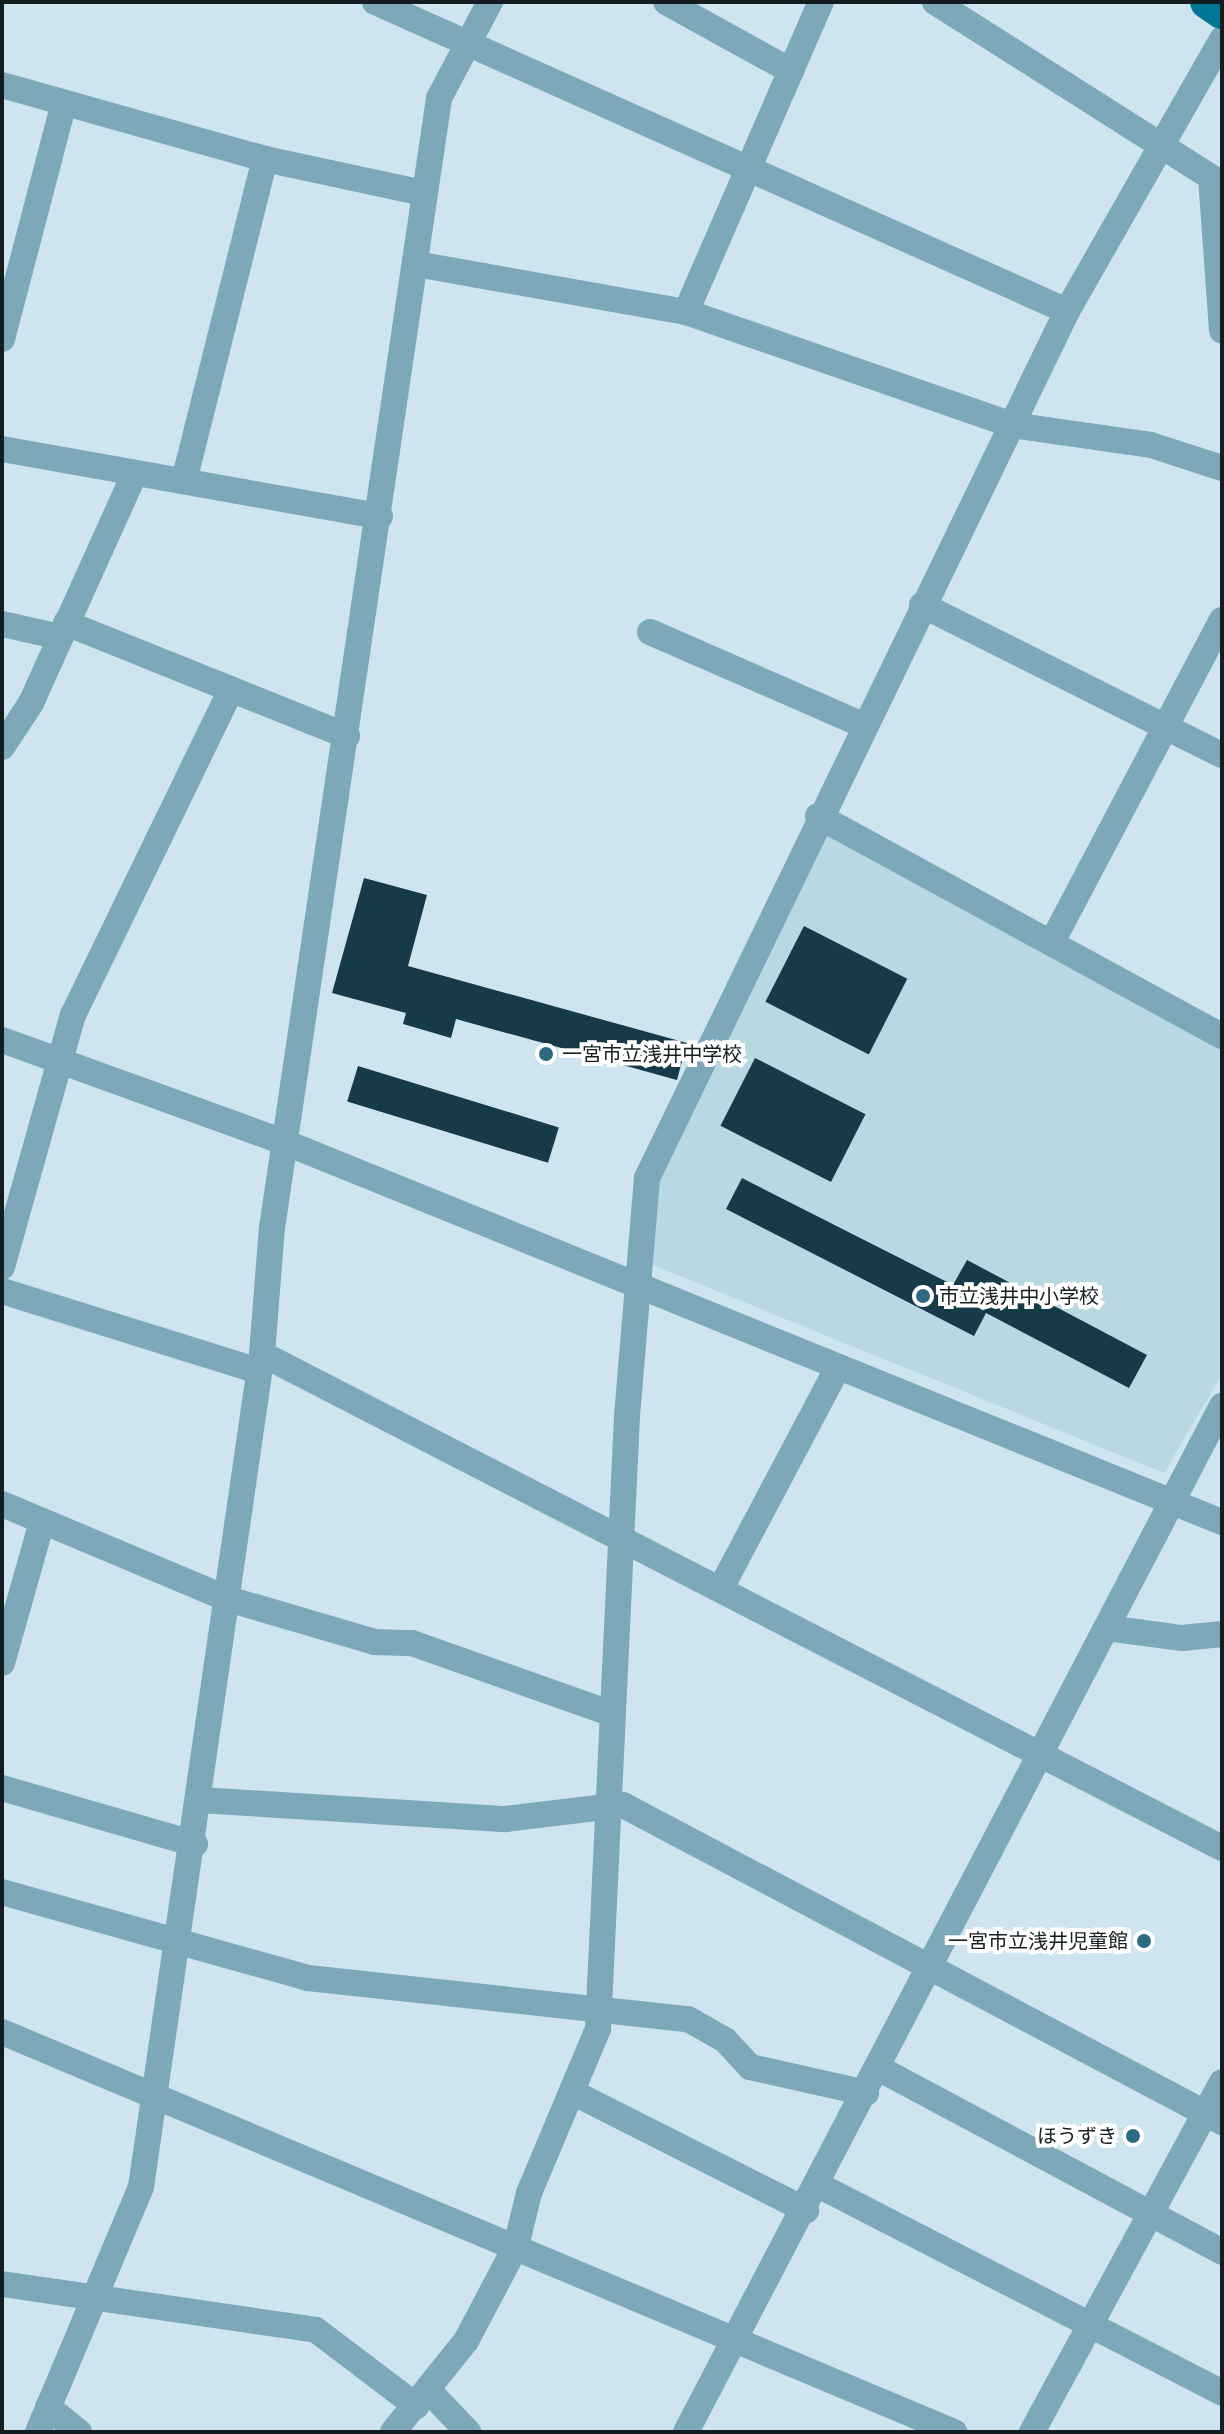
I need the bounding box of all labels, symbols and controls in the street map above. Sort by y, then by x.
place label: 一宮市立浅井中学校 [562,1042,742,1066]
marker: 一宮市立浅井中学校 [537,1045,555,1063]
place label: 市立浅井中小学校 [939,1284,1099,1308]
marker: 市立浅井中小学校 [914,1287,932,1305]
place label: 一宮市立浅井児童館 [948,1929,1128,1953]
marker: 一宮市立浅井児童館 [1135,1932,1153,1950]
place label: ほうずき [1037,2124,1117,2148]
marker: ほうずき [1124,2127,1142,2145]

